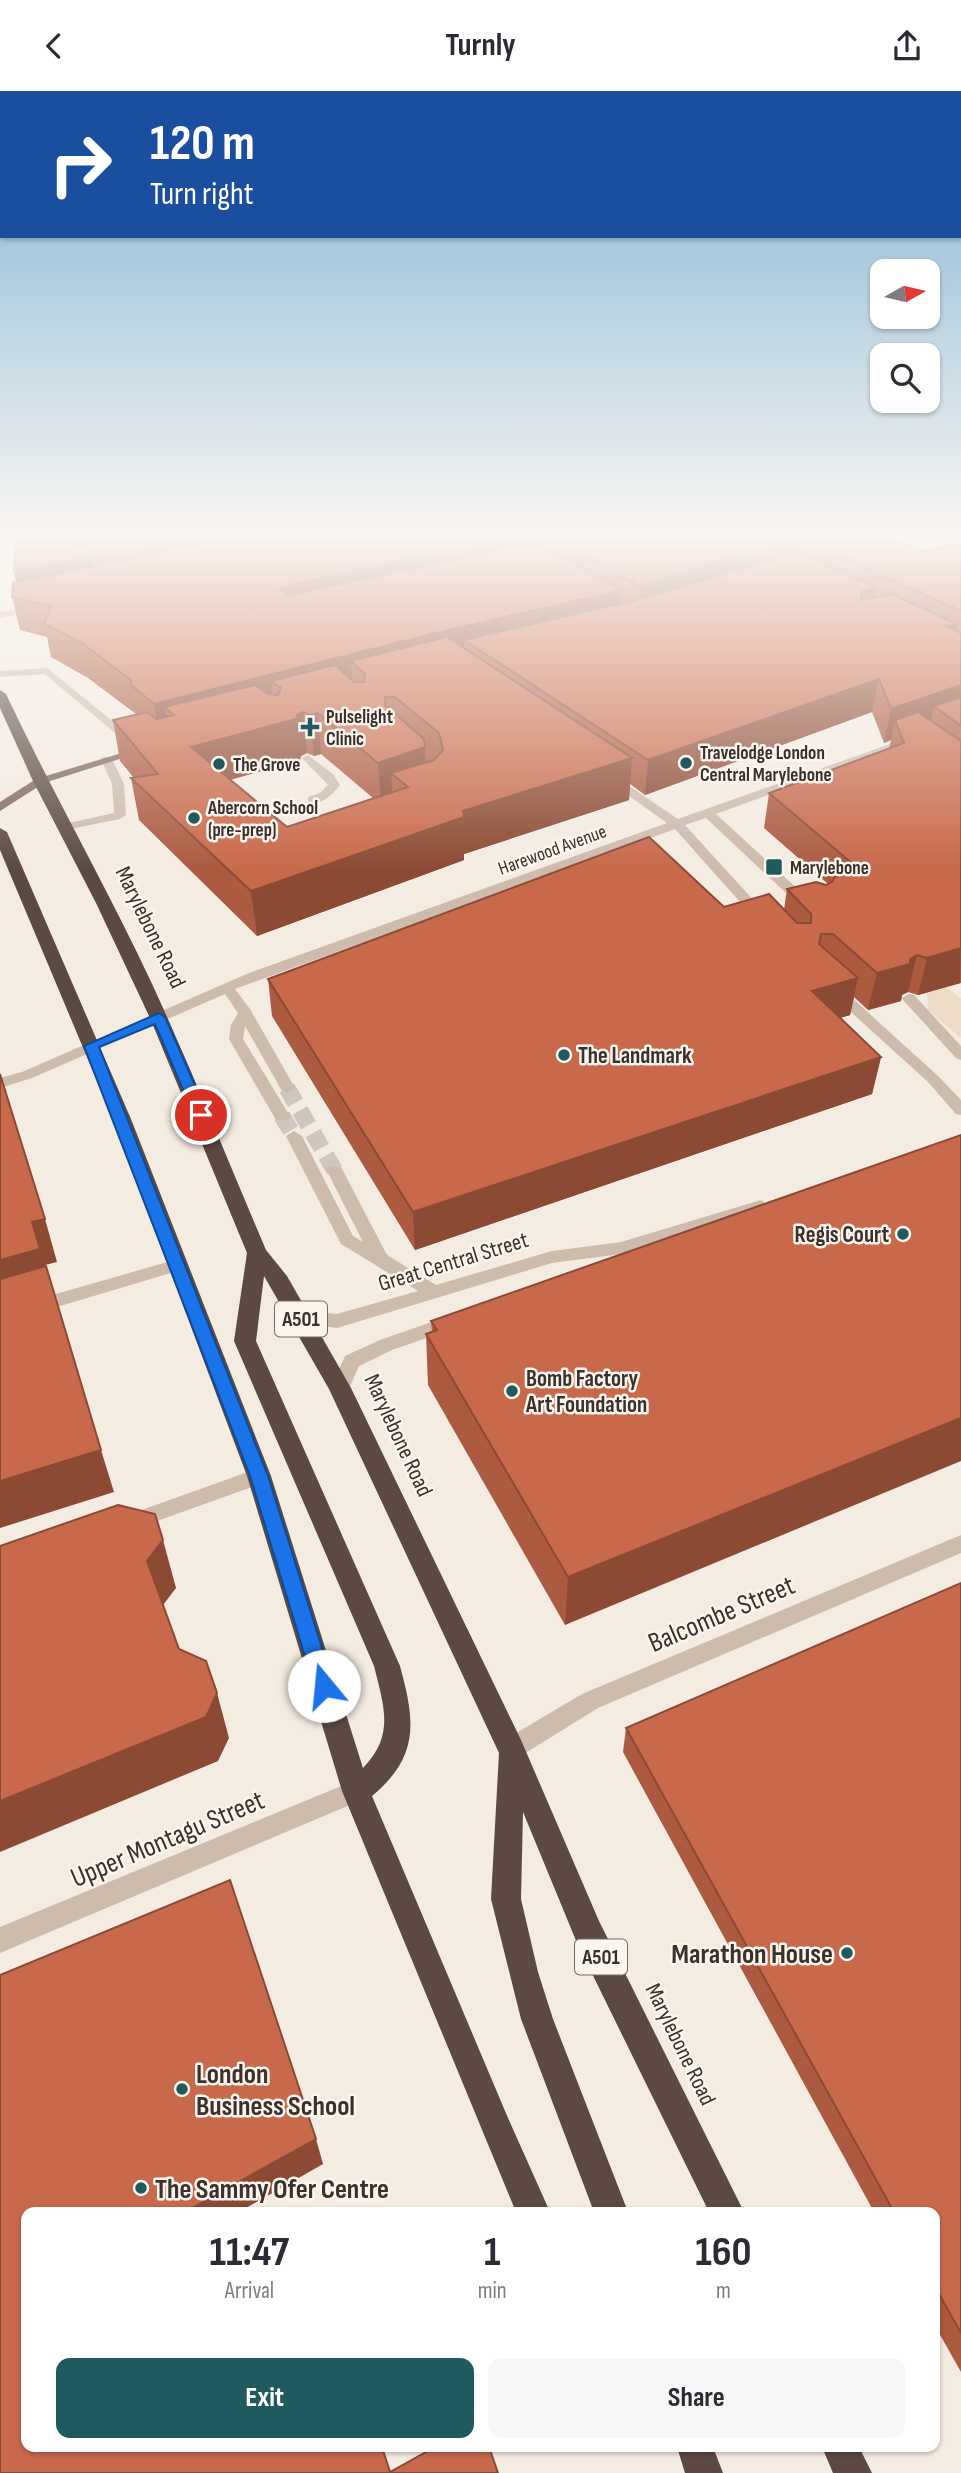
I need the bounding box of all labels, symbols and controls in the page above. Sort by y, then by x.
text: Turnly [445,26,516,65]
icon: back [35,27,73,65]
icon: share [888,27,926,65]
text: 120 m [150,115,255,174]
icon: right [35,119,126,210]
text: Turn right [150,175,254,214]
north arrow [870,259,940,329]
map controls [870,259,940,413]
button: search [870,343,940,413]
place label: Pulselight Clinic [326,706,393,751]
marker: Pulselight Clinic [300,717,320,737]
place label: Travelodge London Central Marylebone [700,742,832,787]
place label: The Grove [233,754,300,777]
marker: Travelodge London Central Marylebone [678,755,694,771]
marker: The Grove [211,756,227,772]
place label: Abercorn School (pre-prep) [207,797,318,842]
marker: Abercorn School (pre-prep) [186,810,202,826]
street label: Harewood Avenue [495,820,610,881]
marker: Marylebone [764,857,784,877]
place label: Marylebone [790,857,869,880]
street label: Marylebone Road [109,862,192,993]
place label: The Landmark [578,1042,692,1070]
marker: The Landmark [556,1047,572,1063]
pin [171,1085,231,1145]
icon: arrive [182,1096,220,1134]
place label: Regis Court [795,1221,889,1249]
street label: Great Central Street [375,1226,532,1298]
marker: Regis Court [895,1226,911,1242]
road number: A501 [275,1301,327,1337]
place label: Bomb Factory Art Foundation [525,1365,647,1419]
street label: Marylebone Road [358,1370,439,1501]
marker: Bomb Factory Art Foundation [504,1383,520,1399]
street label: Balcombe Street [644,1569,800,1660]
position arrow [287,1649,361,1723]
street label: Upper Montagu Street [66,1784,269,1895]
place label: Marathon House [671,1938,833,1971]
road number: A501 [575,1939,627,1975]
marker: Marathon House [839,1945,855,1961]
street label: Marylebone Road [639,1979,722,2110]
place label: London Business School [196,2058,355,2123]
marker: London Business School [174,2081,190,2097]
place label: The Sammy Ofer Centre [155,2173,389,2206]
marker: The Sammy Ofer Centre [133,2180,149,2196]
text: 11:47 [210,2227,289,2278]
text: 1 [484,2227,500,2278]
text: 160 [695,2227,751,2278]
text: Arrival [225,2277,274,2305]
text: min [478,2277,507,2305]
text: m [716,2277,731,2305]
button: Exit [56,2358,474,2438]
button: Share [488,2358,905,2438]

